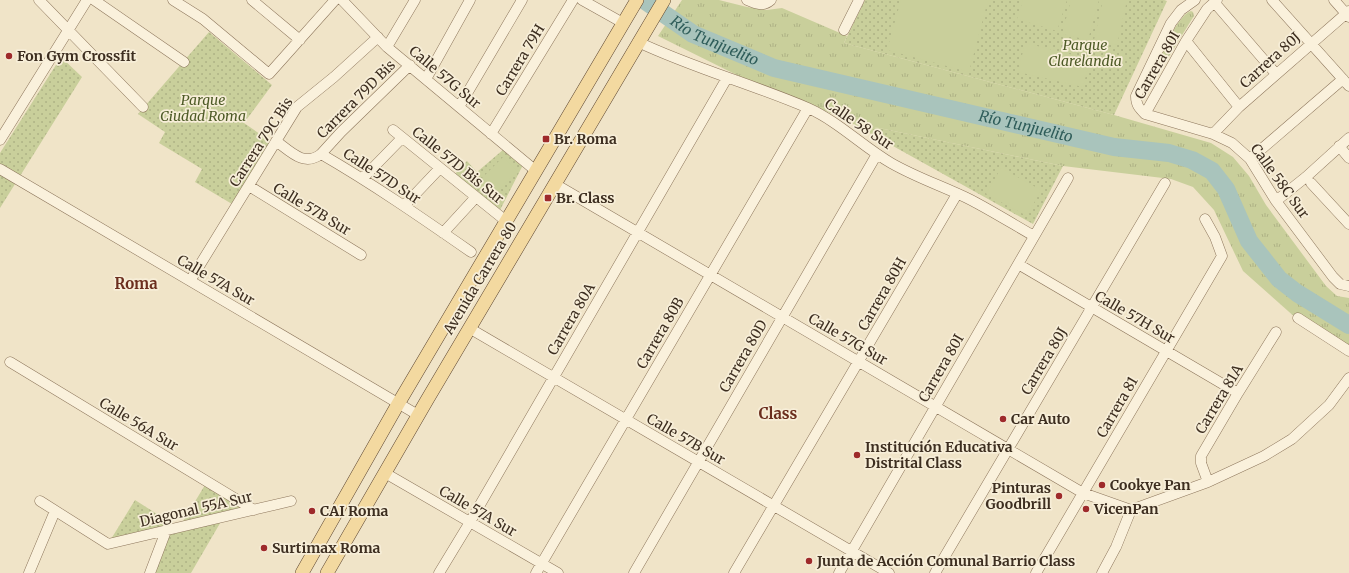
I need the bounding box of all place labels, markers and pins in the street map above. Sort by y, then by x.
place label: Fon Gym Crossfit [17,47,136,65]
marker: Fon Gym Crossfit [4,51,14,61]
place label: Br. Roma [554,130,617,148]
marker: Br. Roma [541,134,551,144]
place label: Br. Class [556,189,615,207]
marker: Br. Class [543,193,553,203]
place label: Car Auto [1011,410,1070,428]
marker: Car Auto [998,414,1008,424]
place label: Institución Educativa Distrital Class [865,438,1013,472]
marker: Institución Educativa Distrital Class [852,450,862,460]
place label: Cookye Pan [1110,476,1191,494]
place label: Pinturas Goodbrill [986,479,1051,513]
marker: Cookye Pan [1097,480,1107,490]
marker: Pinturas Goodbrill [1054,491,1064,501]
place label: VicenPan [1093,500,1159,518]
place label: CAI Roma [320,502,389,520]
marker: VicenPan [1081,504,1091,514]
marker: CAI Roma [307,506,317,516]
place label: Surtimax Roma [272,539,381,557]
marker: Surtimax Roma [259,543,269,553]
place label: Junta de Acción Comunal Barrio Class [816,552,1075,570]
marker: Junta de Acción Comunal Barrio Class [804,556,814,566]

